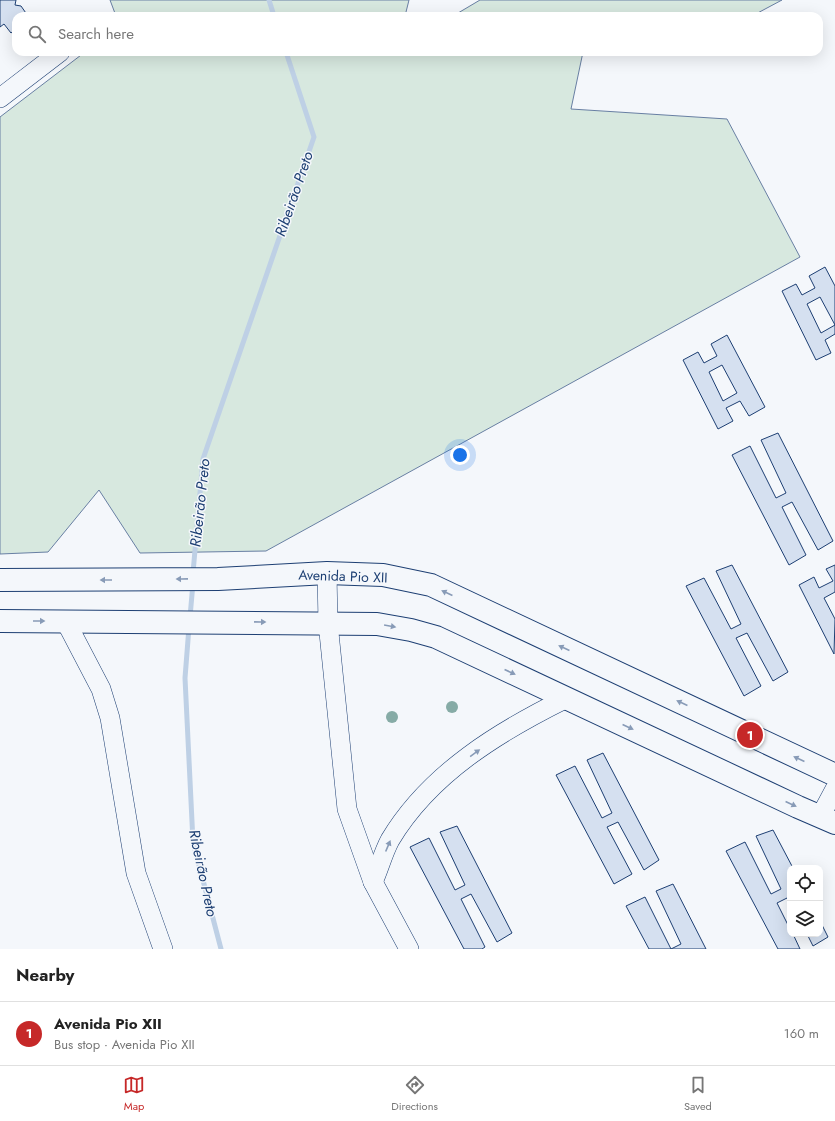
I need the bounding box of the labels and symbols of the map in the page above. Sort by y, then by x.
water label: Ribeirão Preto [269,148,319,239]
your location [450,445,470,465]
water label: Ribeirão Preto [184,458,216,548]
street label: Avenida Pio XII [298,564,388,588]
one-way arrow [175,576,188,582]
one-way arrow [99,577,112,583]
one-way arrow [441,590,452,596]
one-way arrow [33,618,46,624]
one-way arrow [254,619,267,625]
one-way arrow [383,623,396,629]
one-way arrow [559,645,570,651]
one-way arrow [505,669,516,675]
one-way arrow [676,700,688,706]
pin: 1 [737,720,763,750]
one-way arrow [622,724,634,730]
one-way arrow [470,749,481,757]
one-way arrow [794,756,805,762]
one-way arrow [785,801,796,807]
water label: Ribeirão Preto [183,827,223,919]
one-way arrow [385,840,391,852]

